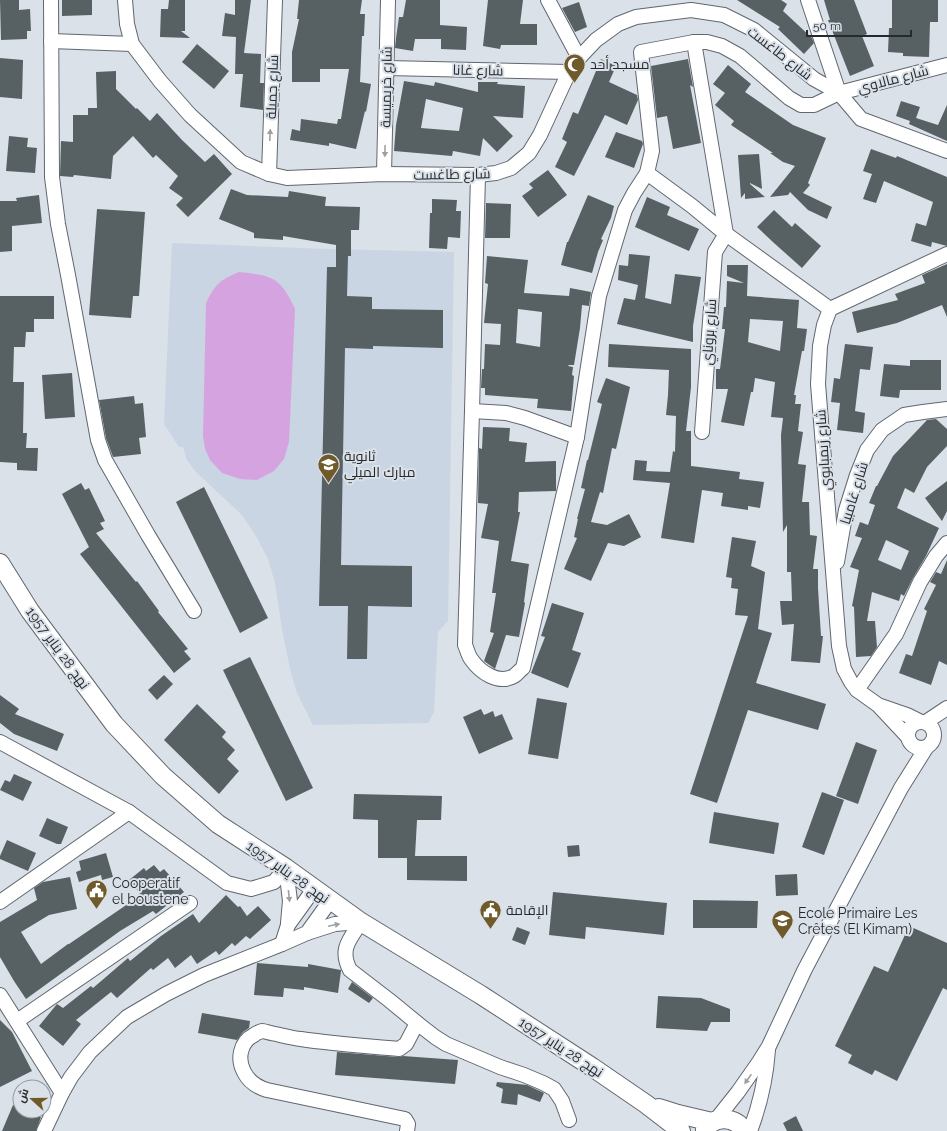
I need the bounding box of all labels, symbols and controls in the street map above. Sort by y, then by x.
scale bar [807,12,911,38]
text: 50 m [813,19,841,33]
street label: شارع طاغست [744,23,815,84]
street label: شارع خريميسة [377,46,396,128]
mosque icon: مسجد أحد [562,51,588,84]
street label: شارع جميلة [263,55,282,120]
place label: مسجد أحد [590,55,650,72]
street label: شارع غانا [452,62,504,79]
street label: شارع مالاوي [856,62,931,100]
one-way arrow [267,129,274,141]
one-way arrow [382,145,388,158]
street label: شارع طاغست [413,165,491,184]
street label: شارع بروناي [699,298,723,366]
street label: شارع زيمبابوي [812,409,838,491]
place label: ثانوية مبارك الميلي [344,448,415,484]
school or university icon: ثانوية مبارك الميلي [316,451,342,484]
street label: شارع غامبيا [837,460,872,526]
street label: نهج 28 يناير 1957 [22,604,93,693]
street label: نهج 28 يناير 1957 [243,838,332,907]
place label: Cooperatif el boustene [112,875,188,907]
public building icon: Cooperatif el boustene [84,878,110,911]
one-way arrow [286,890,292,902]
public building icon: الإقامة [478,897,504,930]
place label: الإقامة [506,902,549,919]
place label: Ecole Primaire Les Crêtes (El Kimam) [798,905,918,937]
school or university icon: Ecole Primaire Les Crêtes (El Kimam) [770,908,796,941]
one-way arrow [327,922,340,928]
street label: نهج 28 يناير 1957 [515,1014,606,1081]
one-way arrow [744,1074,752,1085]
north arrow [12,1079,52,1119]
text: ش [15,1087,32,1105]

